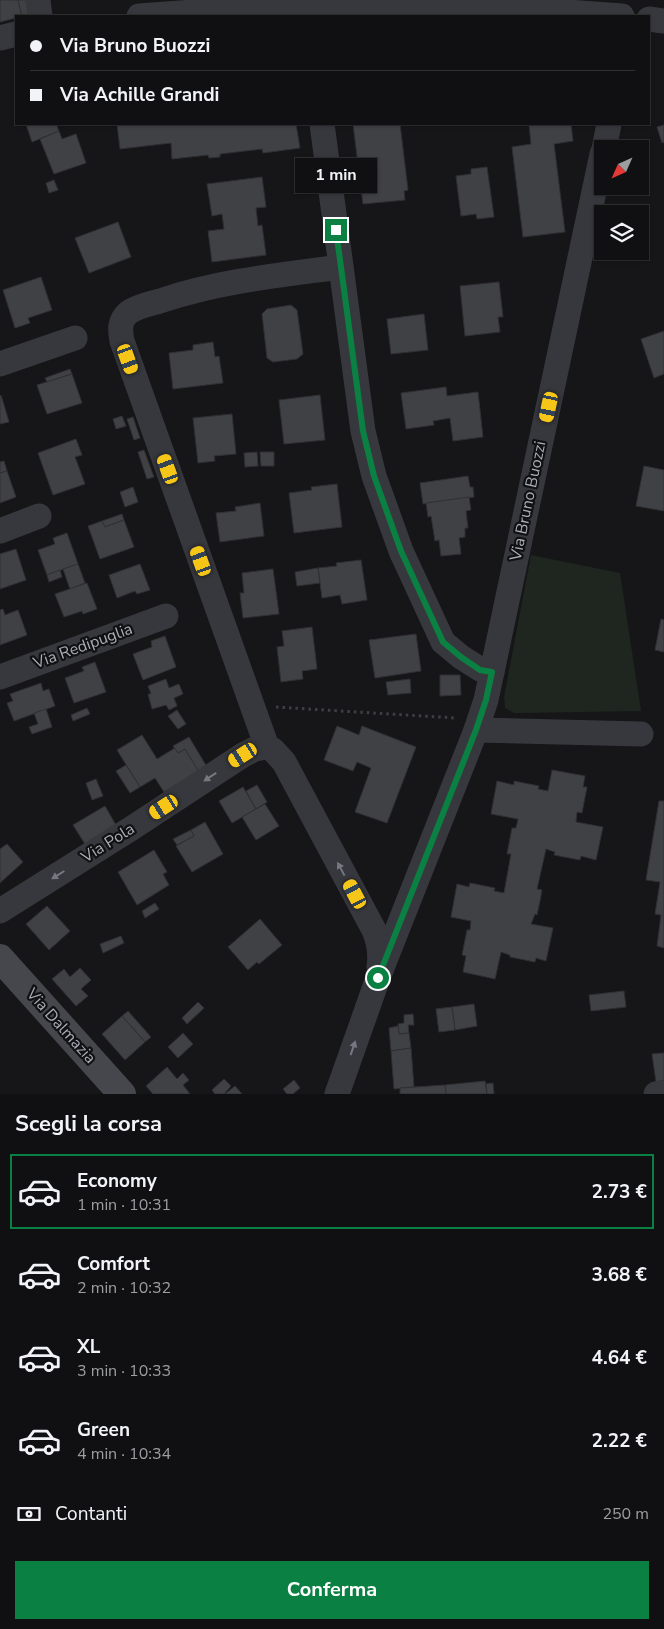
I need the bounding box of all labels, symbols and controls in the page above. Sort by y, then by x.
text: Via Bruno Buozzi [60,33,210,59]
text: Via Achille Grandi [60,82,219,108]
north arrow [594,140,649,195]
map controls [594,140,649,260]
callout: 1 min [295,158,377,192]
text: 1 min [315,164,357,186]
button: layers [594,205,649,260]
route end [325,219,347,241]
car [115,342,140,376]
car [538,391,559,423]
street label: Via Bruno Buozzi [504,439,551,564]
car [155,452,180,486]
car [188,544,213,578]
street label: Via Redipuglia [29,618,136,674]
car [226,741,259,769]
one-way arrow [203,772,216,782]
car [147,793,180,821]
street label: Via Pola [76,818,139,869]
one-way arrow [337,862,346,876]
one-way arrow [52,870,65,879]
car [341,877,368,911]
route start [367,967,389,989]
street label: Via Dalmazia [21,983,101,1068]
one-way arrow [349,1040,357,1055]
text: Scegli la corsa [15,1109,162,1139]
text: Economy [77,1168,157,1194]
icon: car [17,1169,62,1214]
text: 2.73 € [592,1179,647,1205]
text: 1 min · 10:31 [77,1194,171,1216]
text: Comfort [77,1251,150,1277]
icon: car [17,1252,62,1297]
text: 3.68 € [592,1262,647,1288]
text: 2 min · 10:32 [77,1277,171,1299]
text: XL [77,1334,100,1360]
icon: car [17,1335,62,1380]
text: 4.64 € [592,1345,647,1371]
text: 3 min · 10:33 [77,1360,171,1382]
text: Green [77,1417,130,1443]
icon: car [17,1418,62,1463]
text: 2.22 € [592,1428,647,1454]
text: 4 min · 10:34 [77,1443,171,1465]
icon: cash [15,1500,43,1528]
text: Contanti [55,1501,127,1527]
text: 250 m [602,1503,649,1525]
button: Conferma [15,1561,649,1619]

